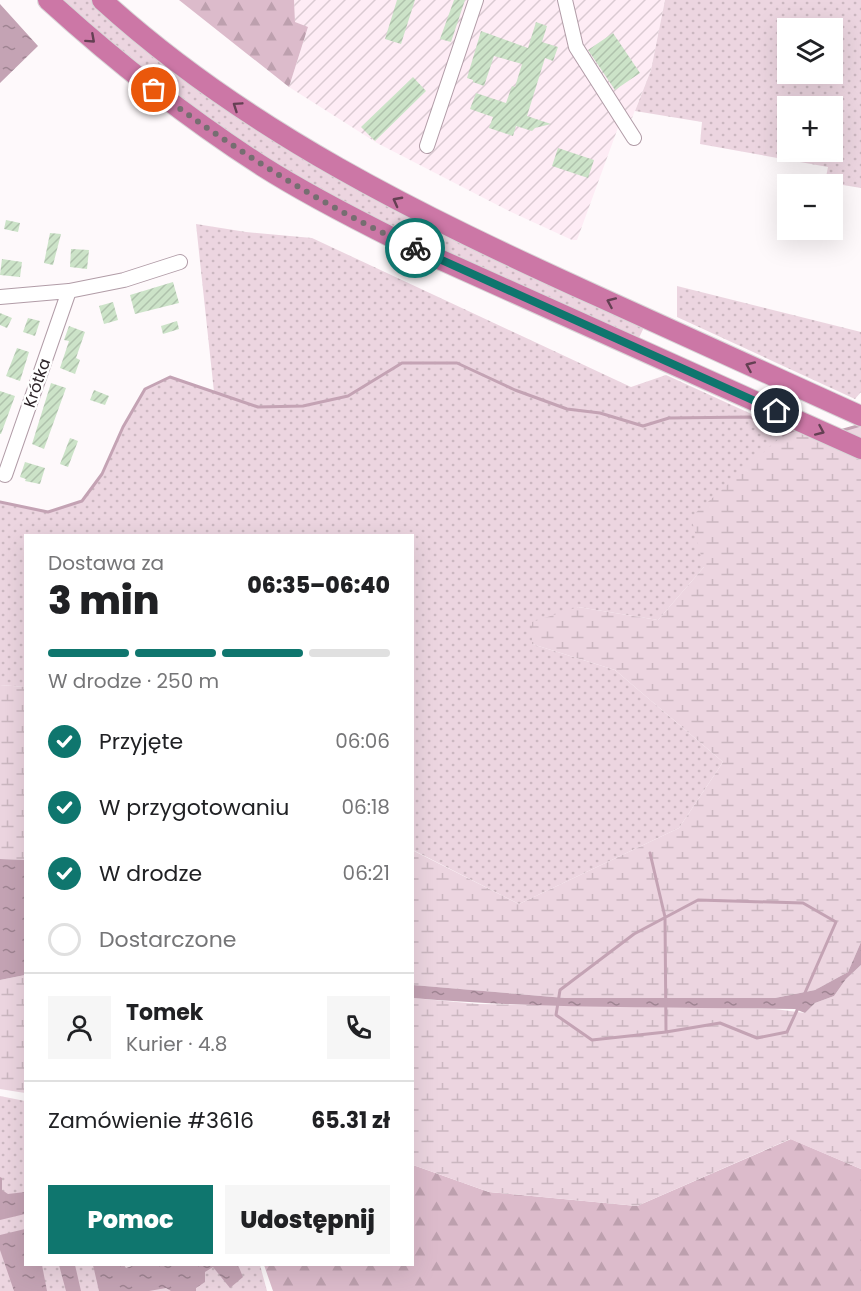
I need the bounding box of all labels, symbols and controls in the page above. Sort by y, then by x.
map controls [777,18,843,240]
button: layers [777,18,843,84]
one-way arrow [85,32,95,43]
pin [128,64,179,115]
icon: bag [137,73,170,106]
button: + [777,96,843,162]
one-way arrow [233,102,244,113]
button: − [777,174,843,240]
one-way arrow [393,197,404,208]
courier [385,218,445,278]
icon: bike [399,232,432,265]
one-way arrow [607,298,618,310]
street label: Krótka [18,355,56,411]
one-way arrow [746,361,757,373]
pin [751,385,802,436]
icon: home [760,394,793,427]
one-way arrow [814,423,825,435]
text: Dostawa za [48,549,164,577]
text: 06:35–06:40 [247,570,390,601]
text: 3 min [48,573,160,628]
text: W drodze · 250 m [48,667,219,695]
icon: check [48,725,81,758]
text: Przyjęte [99,726,183,757]
text: 06:06 [335,727,390,755]
icon: check [48,791,81,824]
text: W przygotowaniu [99,792,289,823]
text: 06:18 [341,793,390,821]
icon: check [48,857,81,890]
text: W drodze [99,858,202,889]
text: 06:21 [343,859,390,887]
text: Dostarczone [99,924,236,955]
button: person [48,996,111,1059]
button: phone [327,996,390,1059]
text: Tomek [126,997,203,1028]
text: Kurier · 4.8 [126,1030,227,1058]
text: Zamówienie #3616 [48,1105,254,1136]
text: 65.31 zł [311,1105,390,1136]
button: Pomoc [48,1185,213,1254]
button: Udostępnij [225,1185,390,1254]

